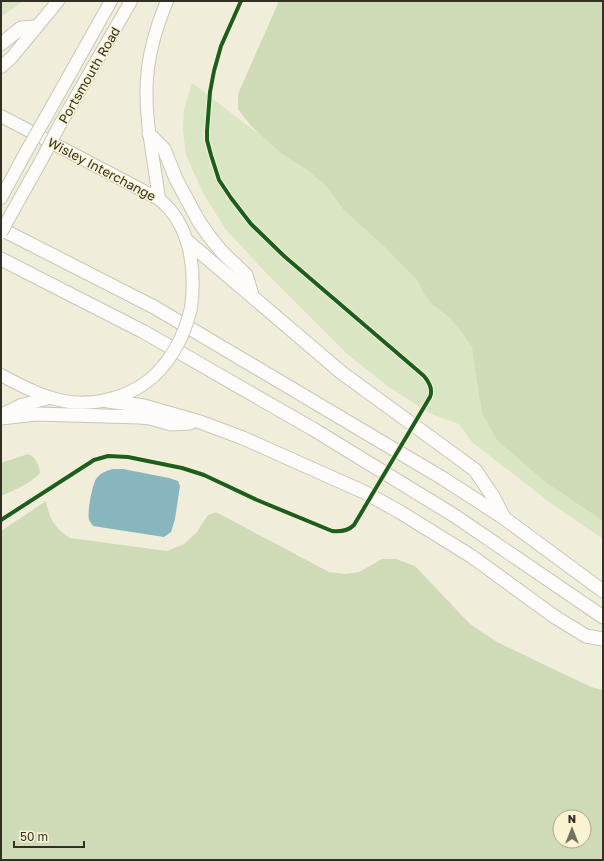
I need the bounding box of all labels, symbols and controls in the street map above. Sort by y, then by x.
street label: Portsmouth Road [55,24,123,126]
street label: Wisley Interchange [45,134,159,204]
north arrow [552,809,592,849]
text: N [568,812,576,825]
scale bar [14,823,84,849]
text: 50 m [20,829,48,844]

